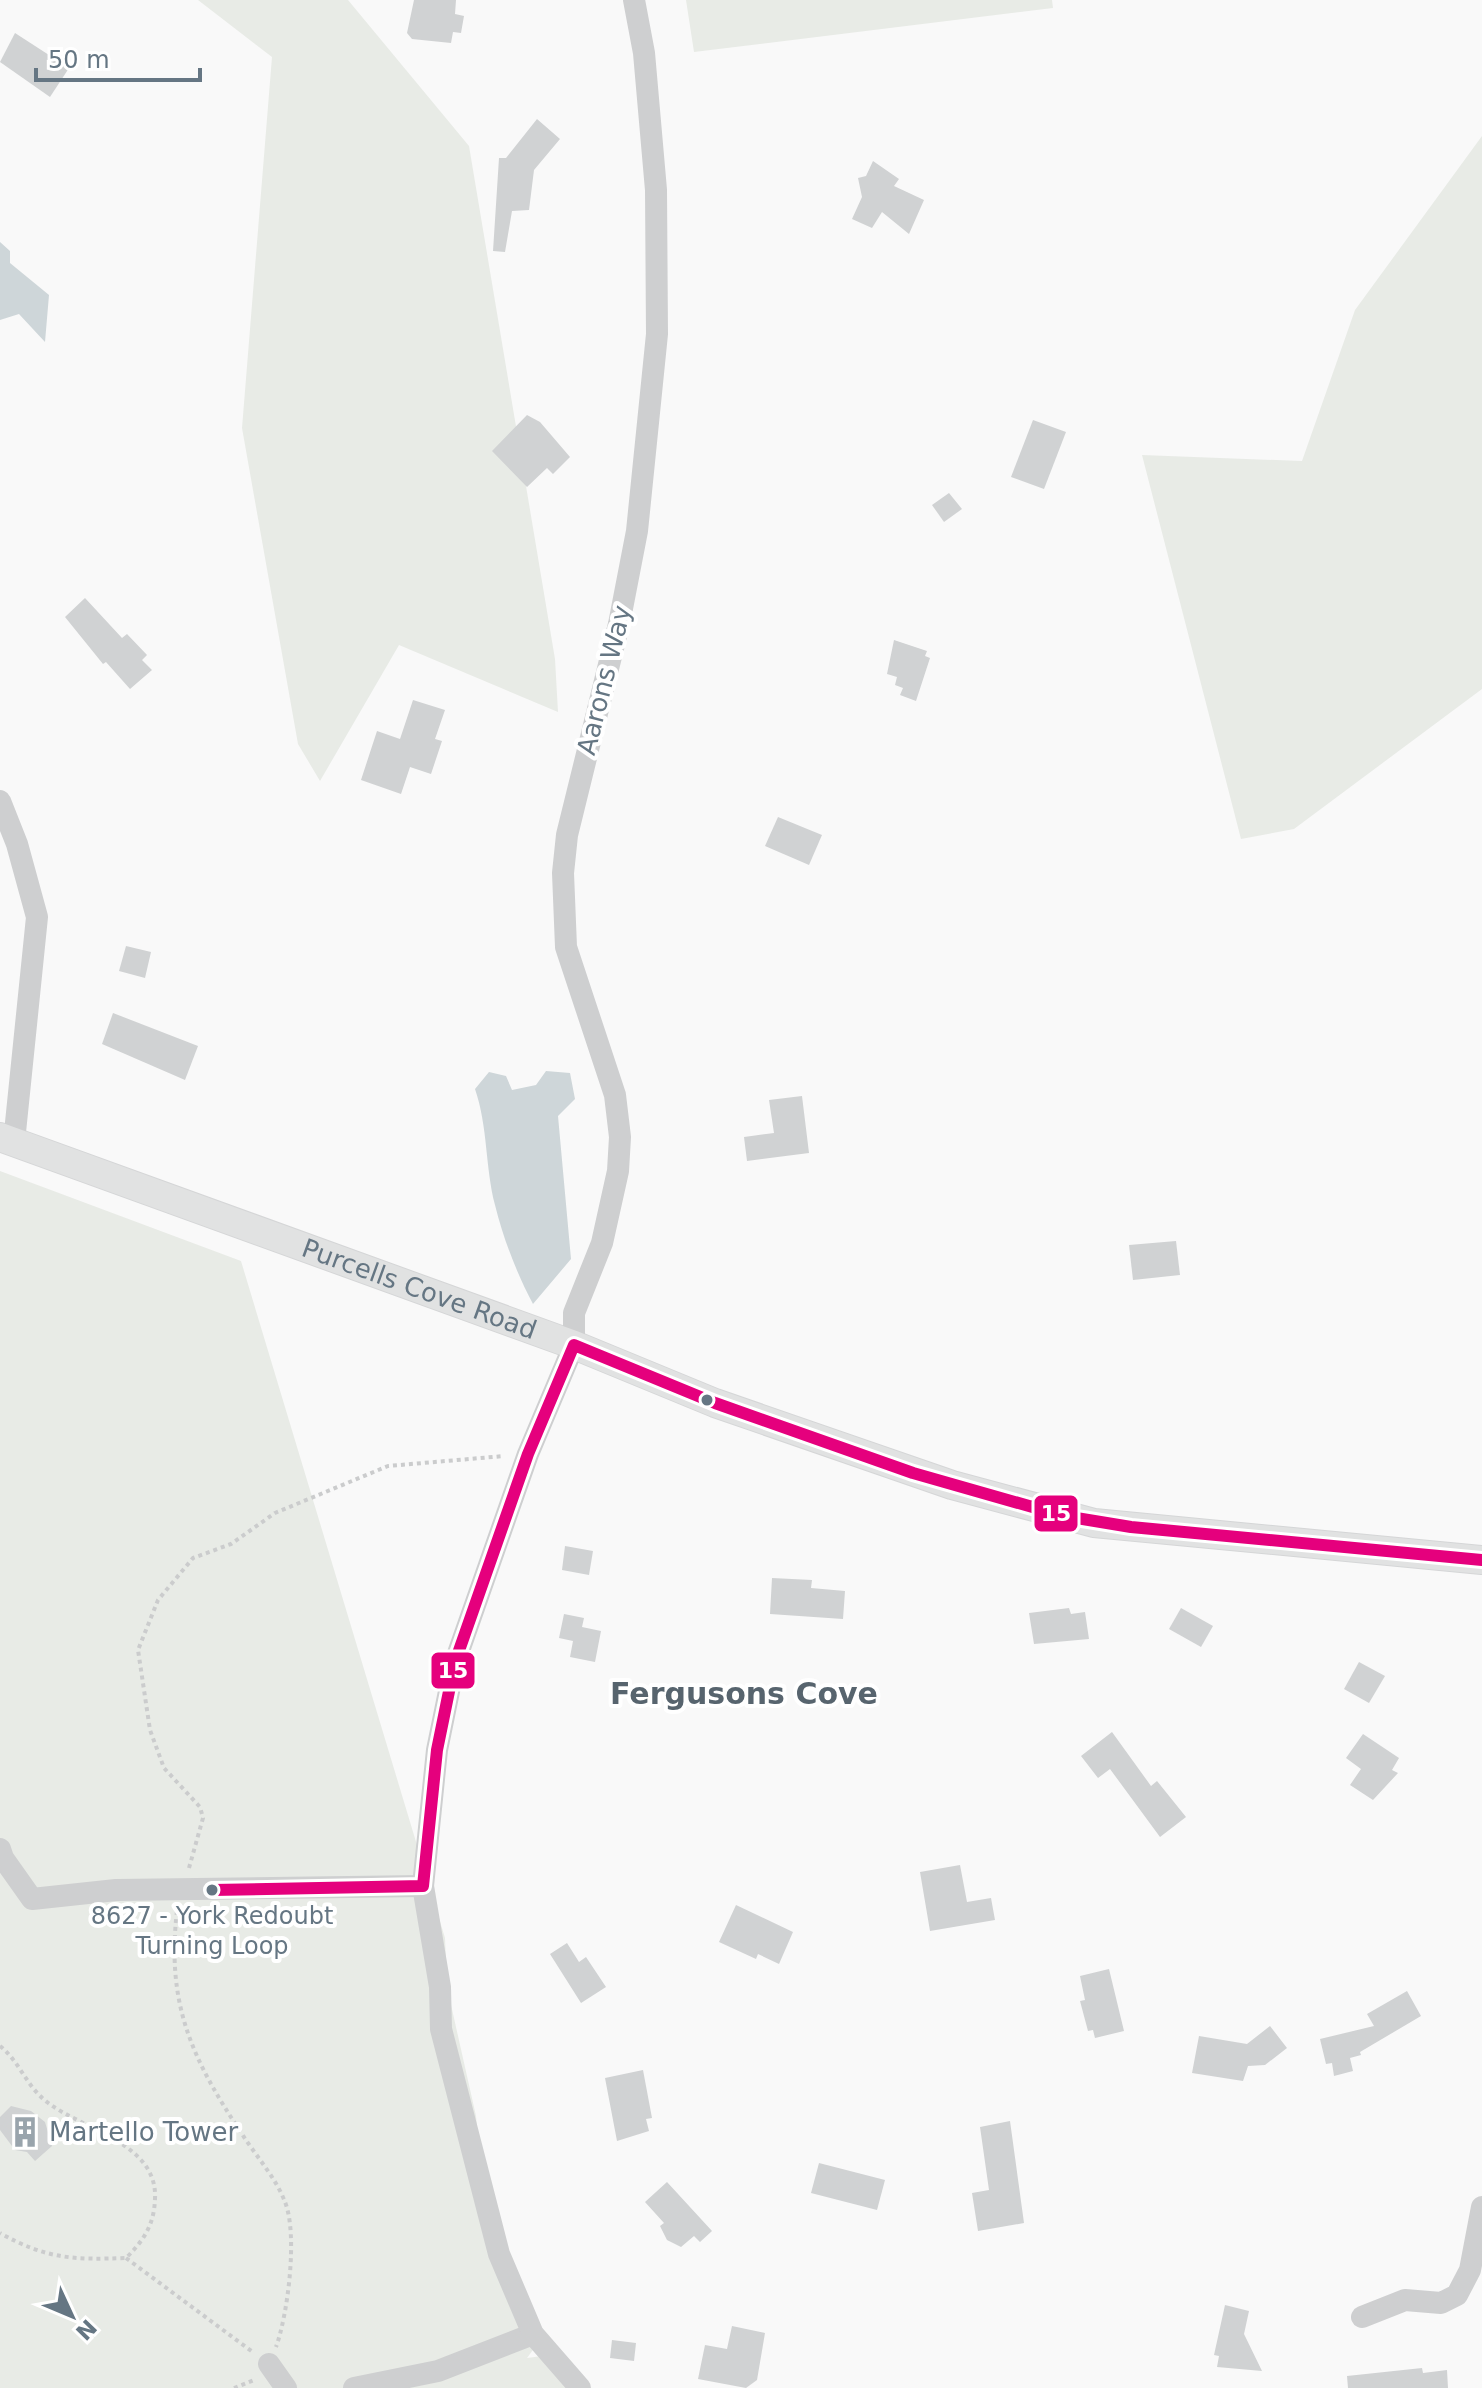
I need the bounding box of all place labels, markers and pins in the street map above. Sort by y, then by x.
unlabelled marker [699,1392,715,1408]
marker: 8627 - York Redoubt Turning Loop [204,1882,220,1898]
place label: 8627 - York Redoubt Turning Loop [91,1902,333,1960]
building icon: Martello Tower [8,2115,42,2149]
place label: Martello Tower [49,2117,238,2147]

